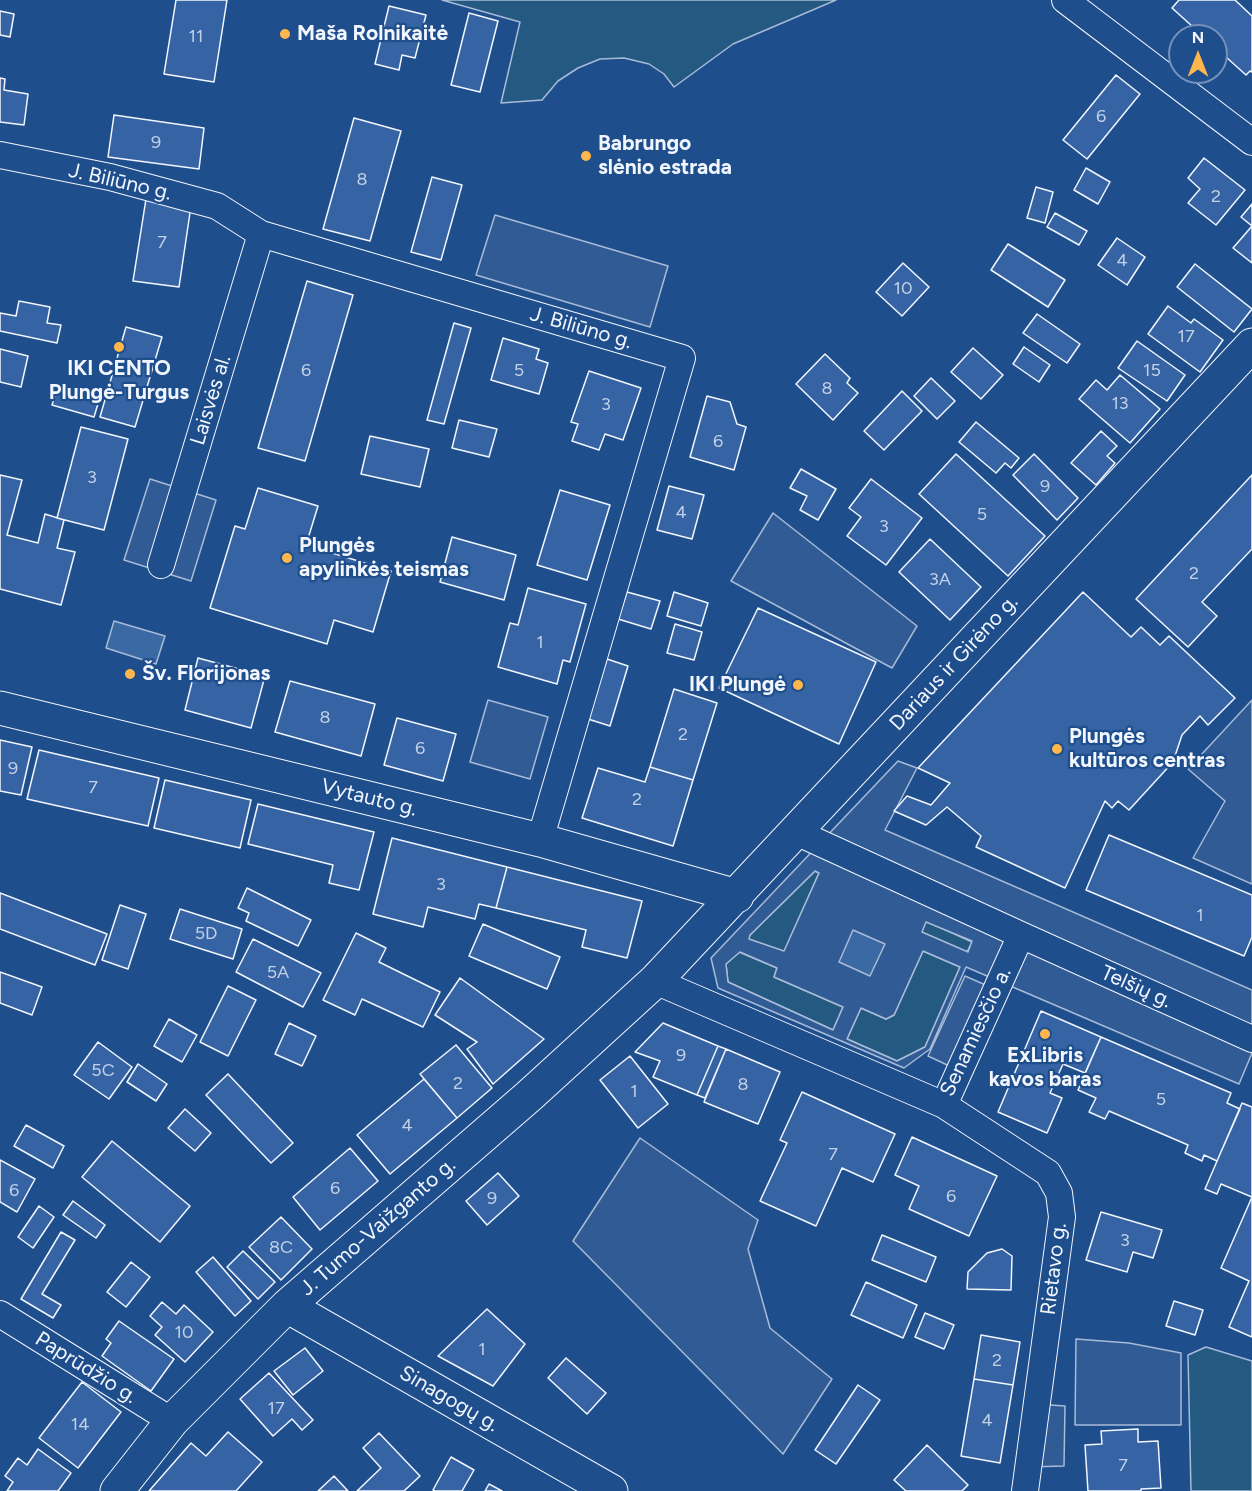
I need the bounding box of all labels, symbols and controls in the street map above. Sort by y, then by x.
place label: Maša Rolnikaitė [297,21,448,47]
north arrow [1168,24,1228,84]
house number: 11 [189,26,203,48]
marker: Maša Rolnikaitė [278,27,292,41]
text: N [1192,28,1204,47]
house number: 6 [1096,106,1106,128]
place label: Babrungo slėnio estrada [598,131,732,181]
house number: 9 [151,132,161,154]
marker: Babrungo slėnio estrada [579,149,593,163]
street label: J. Biliūno g. [66,158,174,206]
house number: 8 [356,169,368,191]
house number: 2 [1211,186,1221,208]
house number: 7 [157,232,167,254]
house number: 4 [1116,250,1128,272]
house number: 10 [894,278,912,300]
street label: J. Biliūno g. [527,301,635,355]
house number: 17 [1177,326,1195,348]
marker: IKI CENTO Plungė-Turgus [112,340,126,354]
street label: Laisvės al. [185,352,237,448]
place label: IKI CENTO Plungė-Turgus [49,356,189,406]
house number: 6 [301,360,311,382]
house number: 5 [514,360,524,382]
house number: 15 [1143,360,1161,382]
house number: 8 [821,378,833,400]
house number: 13 [1111,393,1129,415]
house number: 3 [601,394,611,416]
house number: 6 [713,431,723,453]
house number: 3 [87,467,97,489]
house number: 9 [1040,476,1050,498]
house number: 4 [675,502,687,524]
house number: 5 [977,504,987,526]
house number: 3 [879,516,889,538]
place label: Plungės apylinkės teismas [299,533,469,583]
marker: Plungės apylinkės teismas [280,551,294,565]
house number: 2 [1189,563,1199,585]
house number: 3A [929,569,951,591]
street label: Dariaus ir Girėno g. [884,590,1024,736]
house number: 1 [536,632,544,654]
place label: Šv. Florijonas [142,661,270,687]
marker: Šv. Florijonas [123,667,137,681]
place label: IKI Plungė [689,672,786,698]
marker: IKI Plungė [791,678,805,692]
house number: 8 [319,707,331,729]
house number: 2 [678,724,688,746]
place label: Plungės kultūros centras [1069,724,1225,774]
house number: 6 [415,738,425,760]
marker: Plungės kultūros centras [1050,742,1064,756]
house number: 9 [8,758,18,780]
street label: Vytauto g. [318,774,420,822]
house number: 7 [88,777,98,799]
house number: 2 [632,789,642,811]
house number: 3 [436,874,446,896]
house number: 1 [1196,905,1204,927]
house number: 5D [195,923,217,945]
street label: Telšių g. [1097,960,1175,1014]
house number: 5A [267,962,289,984]
street label: Senamiesčio a. [935,963,1017,1101]
marker: ExLibris kavos baras [1038,1027,1052,1041]
place label: ExLibris kavos baras [989,1043,1101,1093]
house number: 9 [676,1045,686,1067]
house number: 5C [91,1060,115,1082]
house number: 2 [453,1073,463,1095]
house number: 8 [737,1074,749,1096]
house number: 1 [630,1081,638,1103]
house number: 5 [1156,1089,1166,1111]
house number: 4 [401,1115,413,1137]
house number: 7 [828,1144,838,1166]
street label: J. Tumo-Vaižganto g. [295,1153,461,1301]
house number: 6 [330,1178,340,1200]
house number: 6 [9,1180,19,1202]
house number: 6 [946,1186,956,1208]
house number: 9 [487,1188,497,1210]
street label: Rietavo g. [1036,1221,1072,1317]
house number: 3 [1120,1230,1130,1252]
house number: 8C [269,1237,293,1259]
house number: 10 [175,1322,193,1344]
street label: Paprūdžio g. [30,1327,142,1409]
house number: 1 [478,1339,486,1361]
house number: 2 [992,1350,1002,1372]
street label: Sinagogų g. [395,1360,503,1438]
house number: 17 [267,1398,285,1420]
house number: 4 [981,1410,993,1432]
house number: 14 [71,1414,89,1436]
house number: 7 [1118,1455,1128,1477]

